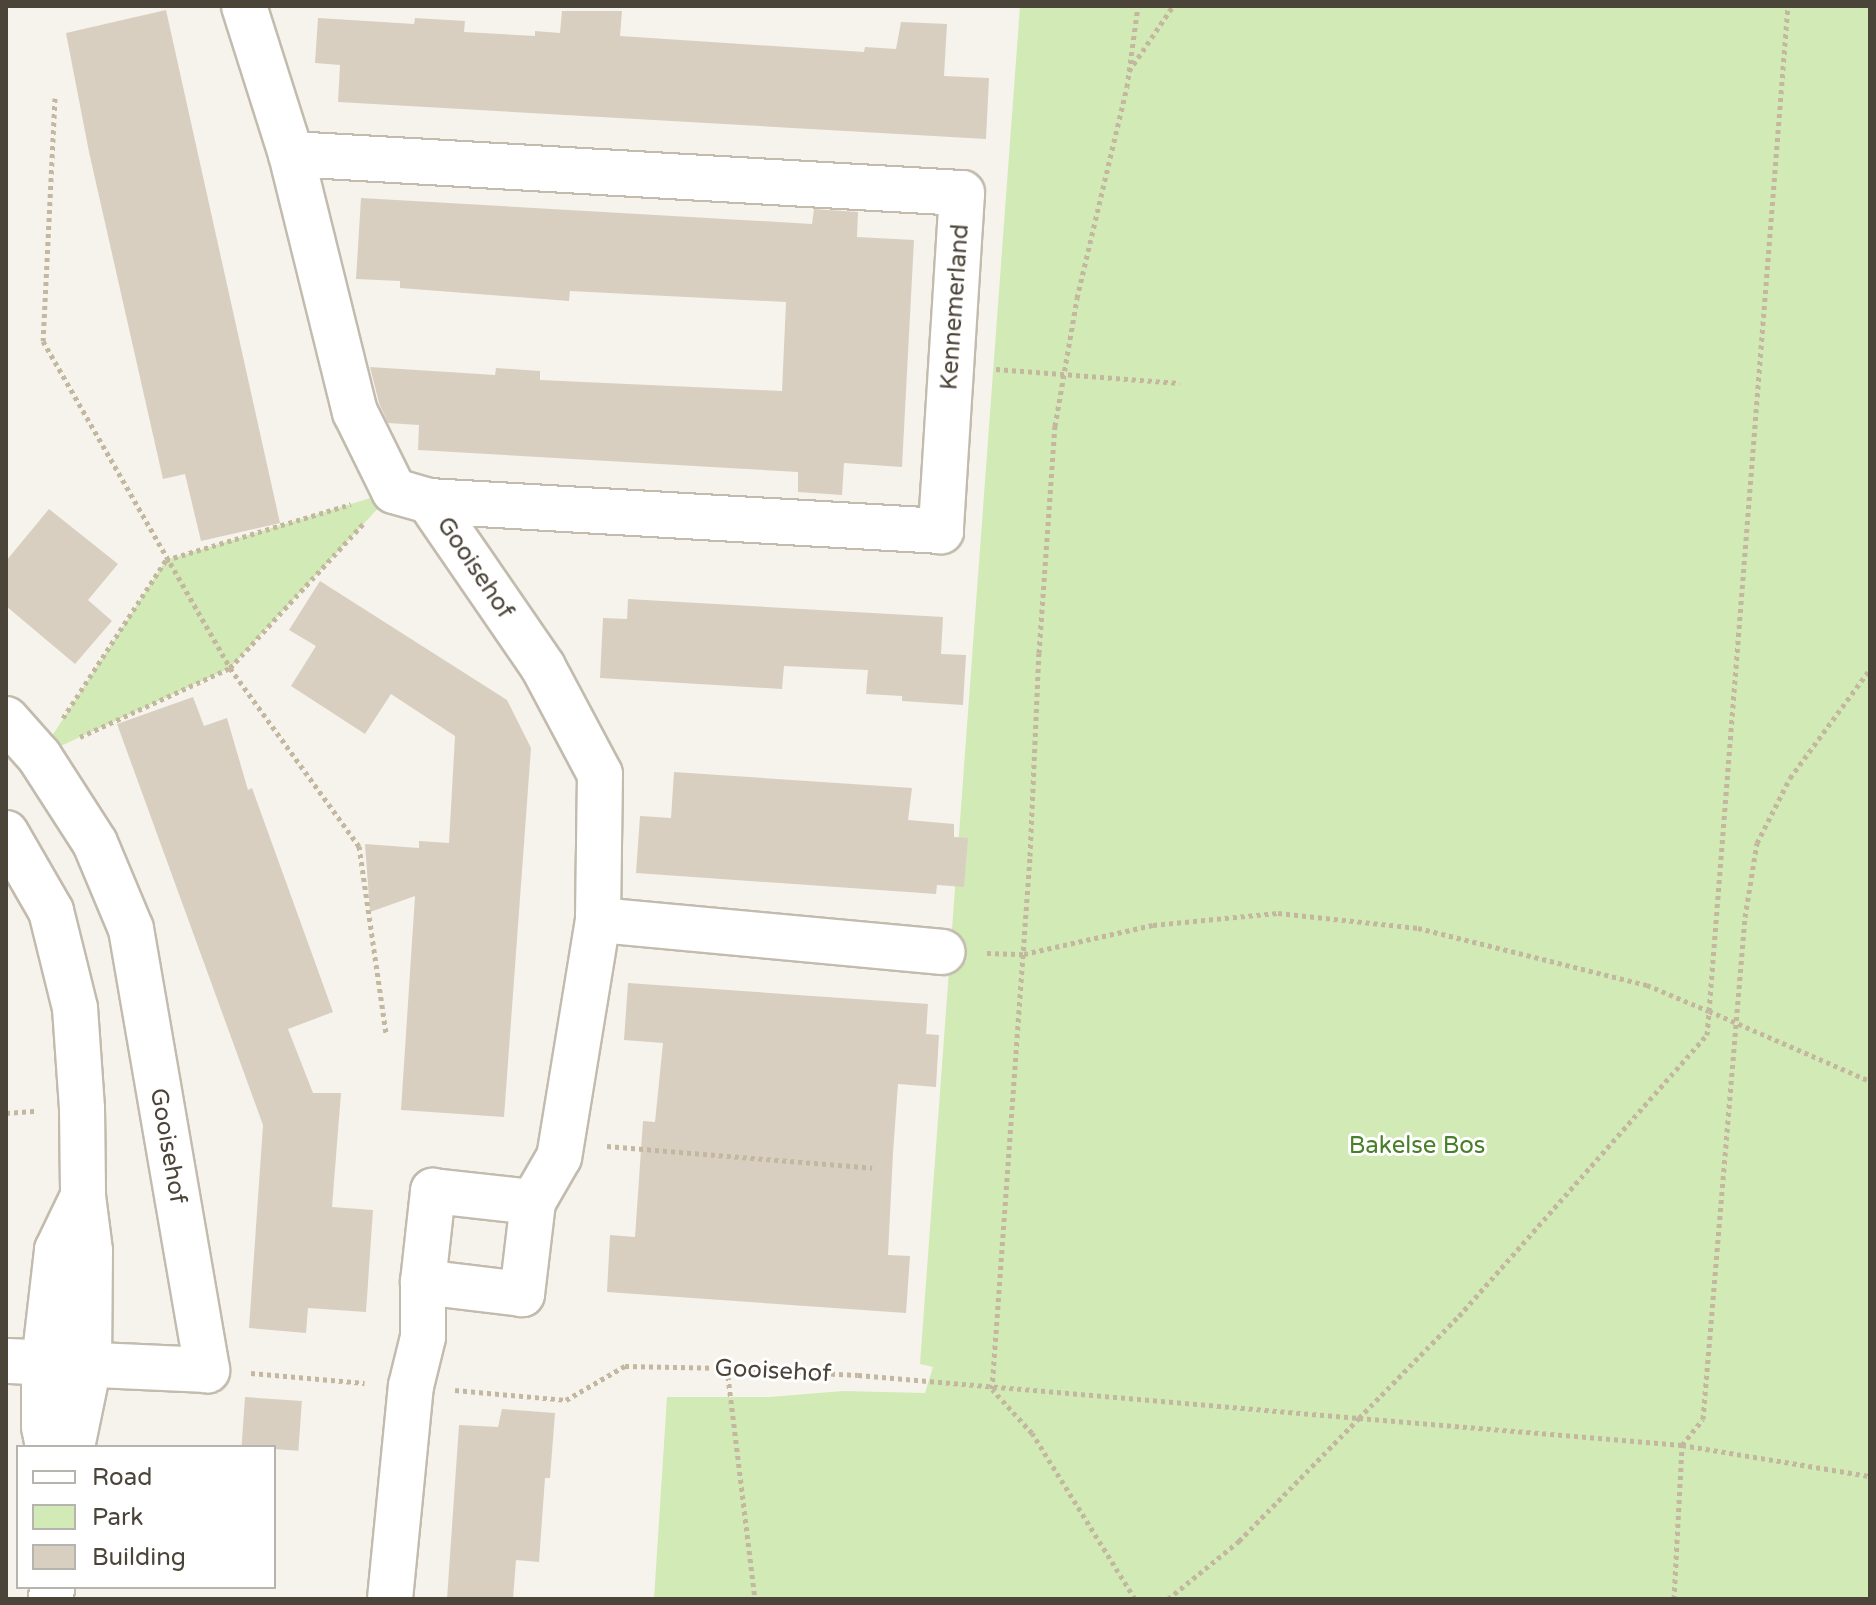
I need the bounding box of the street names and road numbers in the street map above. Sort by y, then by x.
street label: Kennemerland [935,223,975,391]
street label: Gooisehof [430,512,520,624]
street label: Gooisehof [144,1086,192,1206]
street label: Gooisehof [714,1354,832,1388]

